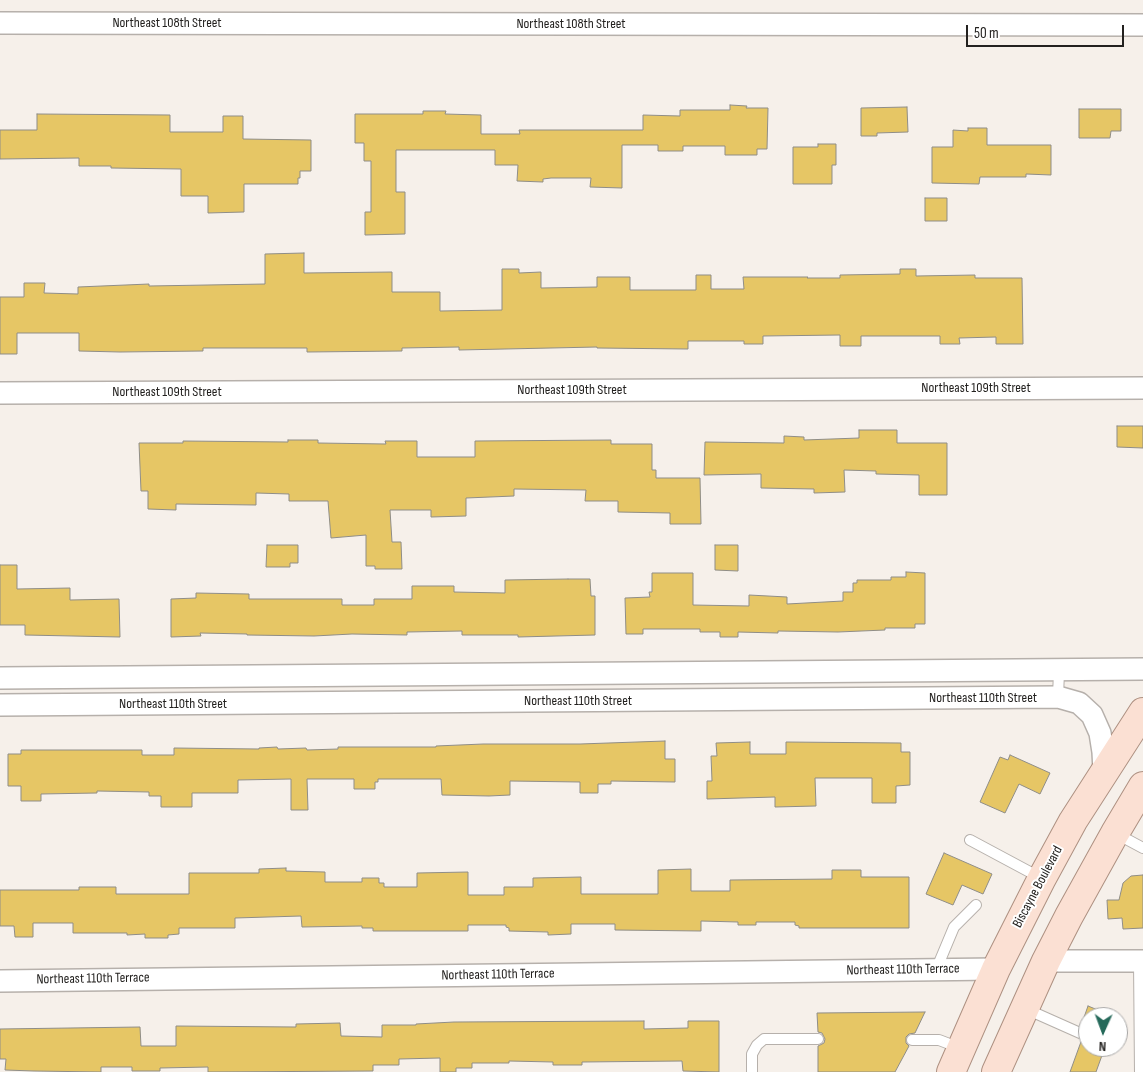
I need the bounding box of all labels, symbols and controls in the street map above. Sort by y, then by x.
street label: Northeast 108th Street [112,15,222,31]
scale bar [968,15,1126,47]
street label: Northeast 108th Street [516,16,626,32]
text: 50 m [974,24,999,43]
street label: Northeast 109th Street [921,380,1031,396]
street label: Northeast 109th Street [517,382,627,398]
street label: Northeast 109th Street [112,384,222,400]
street label: Northeast 110th Street [929,690,1037,706]
street label: Northeast 110th Street [524,693,632,709]
street label: Northeast 110th Street [119,696,227,712]
street label: Biscayne Boulevard [1009,843,1067,931]
street label: Northeast 110th Terrace [846,961,960,979]
street label: Northeast 110th Terrace [441,966,555,984]
street label: Northeast 110th Terrace [36,970,150,988]
north arrow [1078,1007,1128,1057]
text: N [1098,1038,1107,1055]

